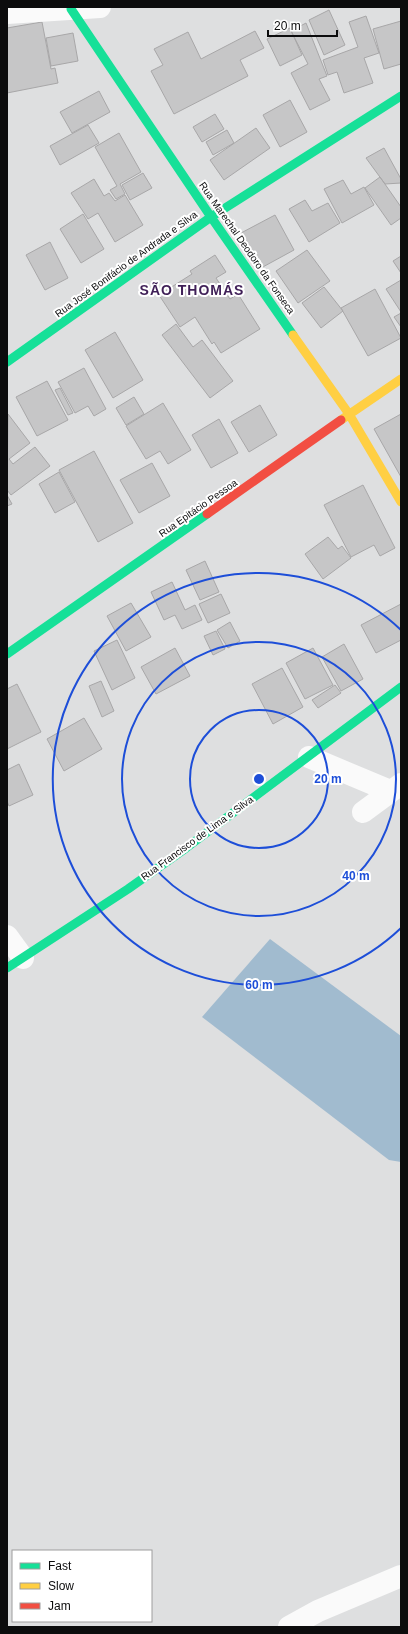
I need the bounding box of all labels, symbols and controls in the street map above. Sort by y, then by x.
scale bar [268,12,337,38]
text: 20 m [274,19,301,33]
street label: Rua Marechal Deodoro da Fonseca [197,180,297,316]
street label: Rua José Bonifácio de Andrada e Silva [53,208,200,319]
district label: SÃO THOMÁS [140,281,244,298]
street label: Rua Epitácio Pessoa [157,477,240,539]
centre of rings [252,772,266,786]
text: 20 m [314,772,342,786]
street label: Rua Francisco de Lima e Silva [139,793,255,882]
text: 40 m [342,869,370,883]
text: 60 m [245,978,273,992]
legend [12,1550,152,1622]
text: Fast [48,1559,72,1573]
text: Slow [48,1579,74,1593]
text: Jam [48,1599,71,1613]

